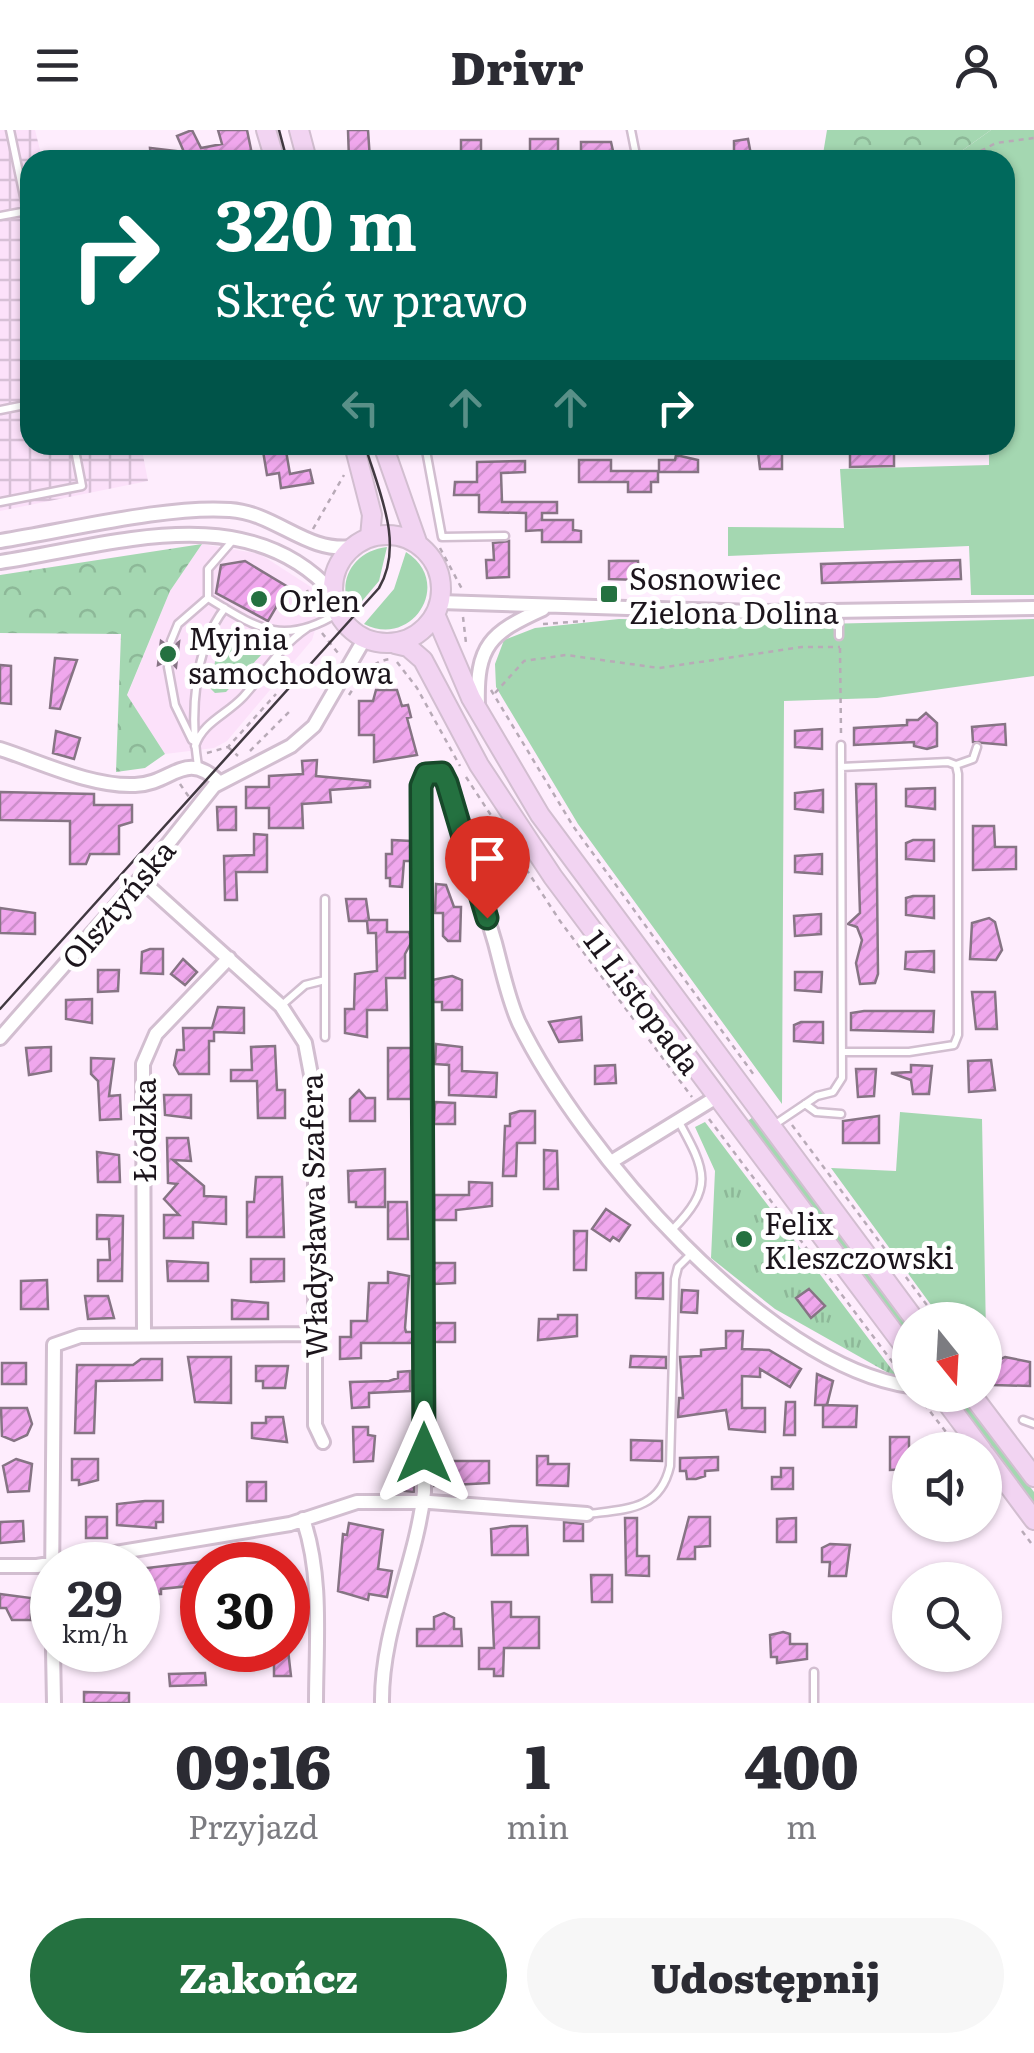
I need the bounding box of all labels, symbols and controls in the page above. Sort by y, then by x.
text: Drivr [451,32,583,99]
icon: menu [30,38,85,93]
icon: person [949,38,1004,93]
text: 320 m [215,169,417,273]
icon: right [50,190,180,320]
text: Skręć w prawo [215,264,528,331]
icon: left [333,380,388,435]
icon: ahead [438,380,493,435]
icon: ahead [543,380,598,435]
icon: right [648,380,703,435]
place label: Sosnowiec Zielona Dolina [629,555,840,633]
place label: Orlen [279,577,360,621]
marker: Sosnowiec Zielona Dolina [598,583,620,605]
marker: Orlen [248,588,270,610]
place label: Myjnia samochodowa [188,615,394,693]
marker: Myjnia samochodowa [157,643,179,665]
pin [445,816,530,919]
street label: Olsztyńska [50,828,185,977]
icon: arrive [460,831,515,886]
street label: 11 Listopada [575,919,714,1083]
street label: Władysława Szafera [288,1072,336,1359]
street label: Łódzka [121,1077,165,1182]
place label: Felix Kleszczowski [764,1200,954,1278]
marker: Felix Kleszczowski [733,1228,755,1250]
north arrow [892,1302,1002,1412]
map controls [892,1302,1002,1672]
position arrow [372,1401,476,1505]
button: sound [892,1432,1002,1542]
speed limit sign: 30 [180,1542,310,1672]
text: 29 [67,1558,123,1632]
button: search [892,1562,1002,1672]
text: km/h [62,1614,128,1651]
text: 09:16 [175,1718,331,1807]
text: 1 [525,1718,550,1807]
text: 400 [744,1718,859,1807]
text: Przyjazd [188,1801,318,1849]
text: min [506,1801,569,1849]
text: m [786,1801,817,1849]
button: Zakończ [30,1918,507,2033]
button: Udostępnij [527,1918,1004,2033]

